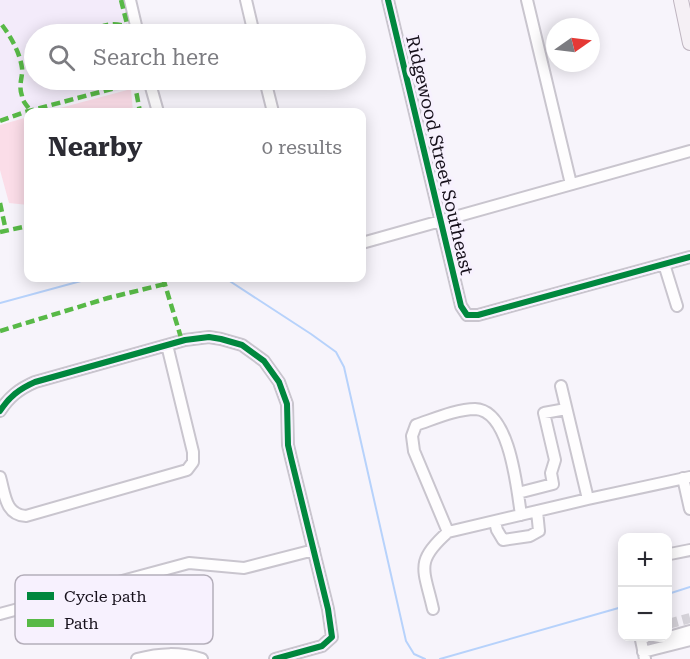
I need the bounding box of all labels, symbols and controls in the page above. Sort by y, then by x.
north arrow [546,18,600,72]
search box [24,24,366,90]
street label: Ridgewood Street Southeast [402,33,478,277]
icon: search [45,41,78,74]
text: Search here [93,45,219,70]
text: Nearby [48,132,142,162]
text: 0 results [262,135,342,159]
map controls [618,533,672,641]
button: + [618,533,672,587]
legend [15,575,213,644]
text: Cycle path [64,587,147,606]
button: − [618,587,672,641]
text: Path [64,614,99,633]

